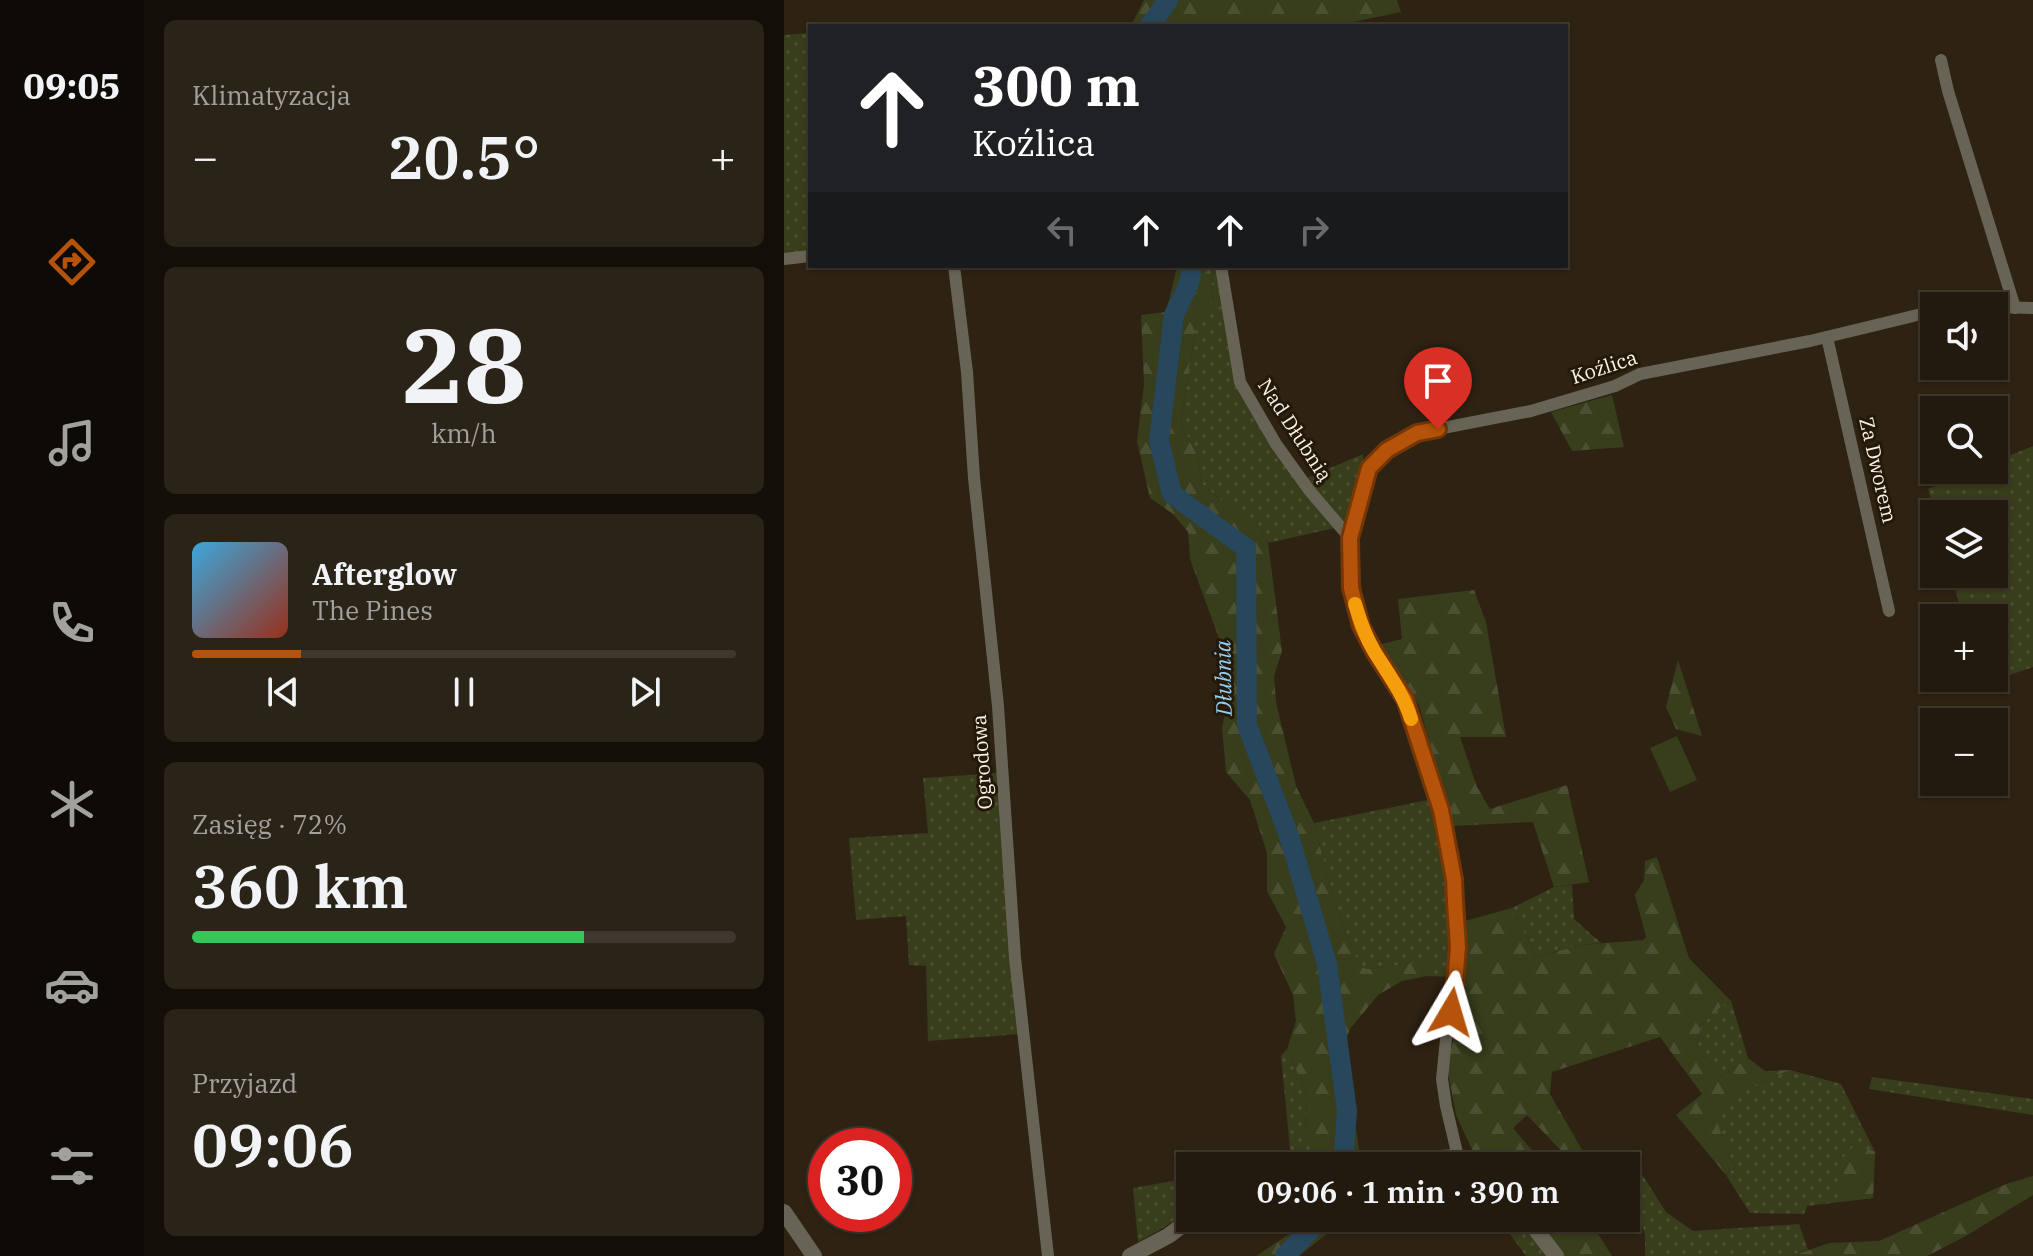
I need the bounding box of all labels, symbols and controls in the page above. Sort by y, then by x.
text: 300 m [972,49,1140,121]
icon: ahead [840,56,944,160]
text: 09:05 [23,62,121,109]
text: Klimatyzacja [192,78,351,112]
text: 20.5° [388,117,540,196]
text: Koźlica [972,119,1095,166]
text: − [192,128,218,185]
text: + [710,128,736,185]
icon: left [1040,208,1084,252]
icon: ahead [1124,208,1168,252]
icon: ahead [1208,208,1252,252]
icon: right [1292,208,1336,252]
icon: directions [44,234,100,290]
map controls [1920,292,2008,796]
button: sound [1920,292,2008,380]
text: 28 [402,296,526,432]
street label: Koźlica [1567,343,1641,390]
pin [1404,347,1472,429]
icon: arrive [1416,359,1460,403]
street label: Nad Dłubnią [1252,373,1339,487]
button: search [1920,396,2008,484]
street label: Za Dworem [1853,414,1904,525]
icon: music [44,415,100,471]
text: km/h [431,416,497,450]
button: layers [1920,500,2008,588]
text: Afterglow [312,554,457,593]
text: The Pines [312,593,433,627]
icon: phone [44,595,100,651]
button: + [1920,604,2008,692]
water label: Dłubnia [1207,640,1238,717]
icon: previous [261,670,305,714]
icon: pause [442,670,486,714]
icon: next [623,670,667,714]
button: − [1920,708,2008,796]
street label: Ogrodowa [965,714,998,810]
icon: climate [44,776,100,832]
text: Zasięg · 72% [192,807,347,841]
text: 360 km [192,846,408,925]
icon: car [44,957,100,1013]
position arrow [1409,970,1493,1054]
text: Przyjazd [192,1066,297,1100]
text: 09:06 [192,1105,354,1184]
speed limit sign: 30 [808,1128,912,1232]
icon: filters [44,1138,100,1194]
text: 09:06 · 1 min · 390 m [1257,1172,1559,1211]

